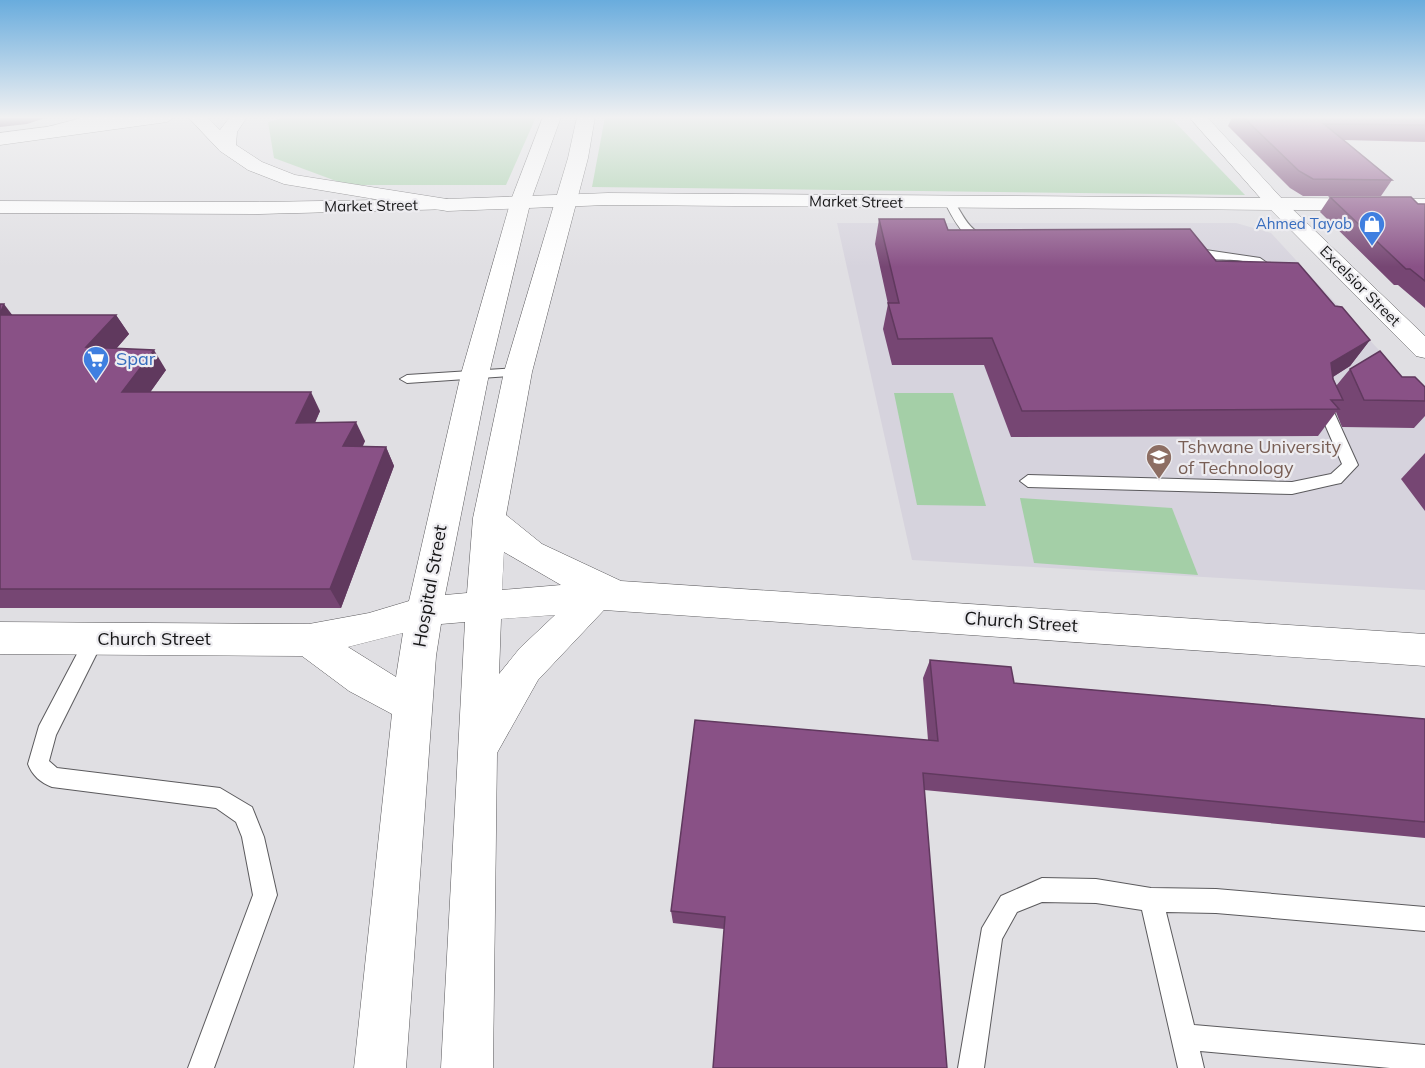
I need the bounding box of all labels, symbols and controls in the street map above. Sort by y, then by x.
street label: Market Street [809,191,903,212]
street label: Market Street [324,195,418,216]
shop icon: Ahmed Tayob [1357,209,1387,247]
place label: Ahmed Tayob [1256,214,1352,233]
street label: Excelsior Street [1316,241,1405,330]
supermarket icon: Spar [81,344,111,382]
place label: Spar [116,347,156,370]
place label: Tshwane University of Technology [1178,435,1341,479]
school or university icon: Tshwane University of Technology [1144,442,1174,480]
street label: Hospital Street [407,523,452,649]
street label: Church Street [964,606,1079,637]
street label: Church Street [97,627,211,650]

